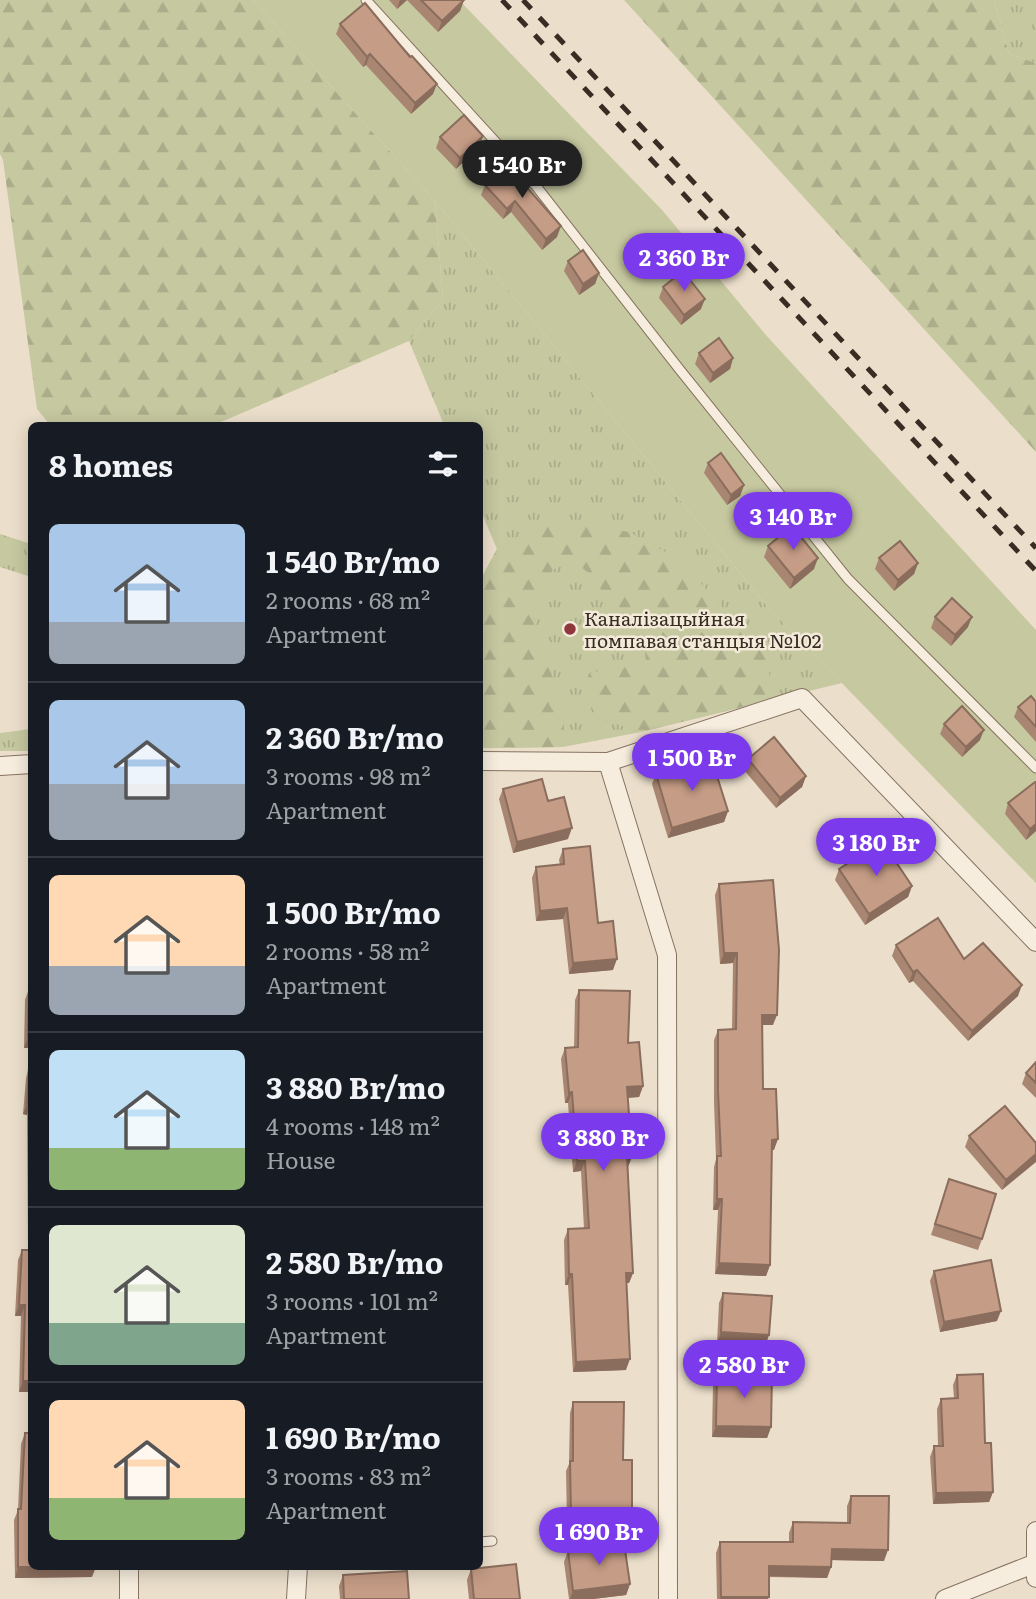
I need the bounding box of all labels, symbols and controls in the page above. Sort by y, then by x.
pin: 1 540 Br [450,140,594,200]
text: 1 540 Br [478,146,566,180]
pin: 2 360 Br [612,233,756,293]
text: 2 360 Br [639,239,729,273]
text: 8 homes [49,442,173,486]
icon: filters [424,445,462,483]
pin: 3 140 Br [721,492,865,552]
text: 3 140 Br [749,498,837,532]
text: 1 540 Br/mo [266,538,440,582]
icon: home [105,552,189,636]
text: 2 rooms · 68 m² [266,582,430,616]
place label: Каналізацыйная помпавая станцыя №102 [584,604,821,654]
text: Apartment [266,616,386,650]
marker: Каналізацыйная помпавая станцыя №102 [562,621,578,637]
text: 2 360 Br/mo [266,714,444,758]
icon: home [105,728,189,812]
pin: 1 500 Br [620,734,764,793]
text: 1 500 Br [648,739,736,773]
text: 3 rooms · 98 m² [266,758,431,792]
text: Apartment [266,792,386,826]
pin: 3 180 Br [804,818,948,878]
text: 3 180 Br [832,824,920,858]
text: 1 500 Br/mo [266,889,441,933]
icon: home [105,903,189,987]
text: 2 rooms · 58 m² [266,933,429,967]
text: Apartment [266,967,386,1001]
text: 3 880 Br/mo [266,1064,446,1108]
icon: home [105,1078,189,1162]
text: 4 rooms · 148 m² [266,1108,440,1142]
pin: 3 880 Br [531,1114,675,1173]
text: 3 880 Br [557,1119,649,1153]
text: House [266,1142,335,1176]
text: 2 580 Br/mo [266,1239,444,1283]
icon: home [105,1253,189,1337]
text: 3 rooms · 101 m² [266,1283,438,1317]
text: Apartment [266,1317,386,1351]
pin: 2 580 Br [672,1340,816,1400]
text: 2 580 Br [699,1346,789,1380]
text: 1 690 Br/mo [266,1414,441,1458]
icon: home [105,1428,189,1512]
text: 3 rooms · 83 m² [266,1458,431,1492]
text: Apartment [266,1492,386,1526]
pin: 1 690 Br [527,1508,671,1567]
text: 1 690 Br [555,1513,643,1547]

